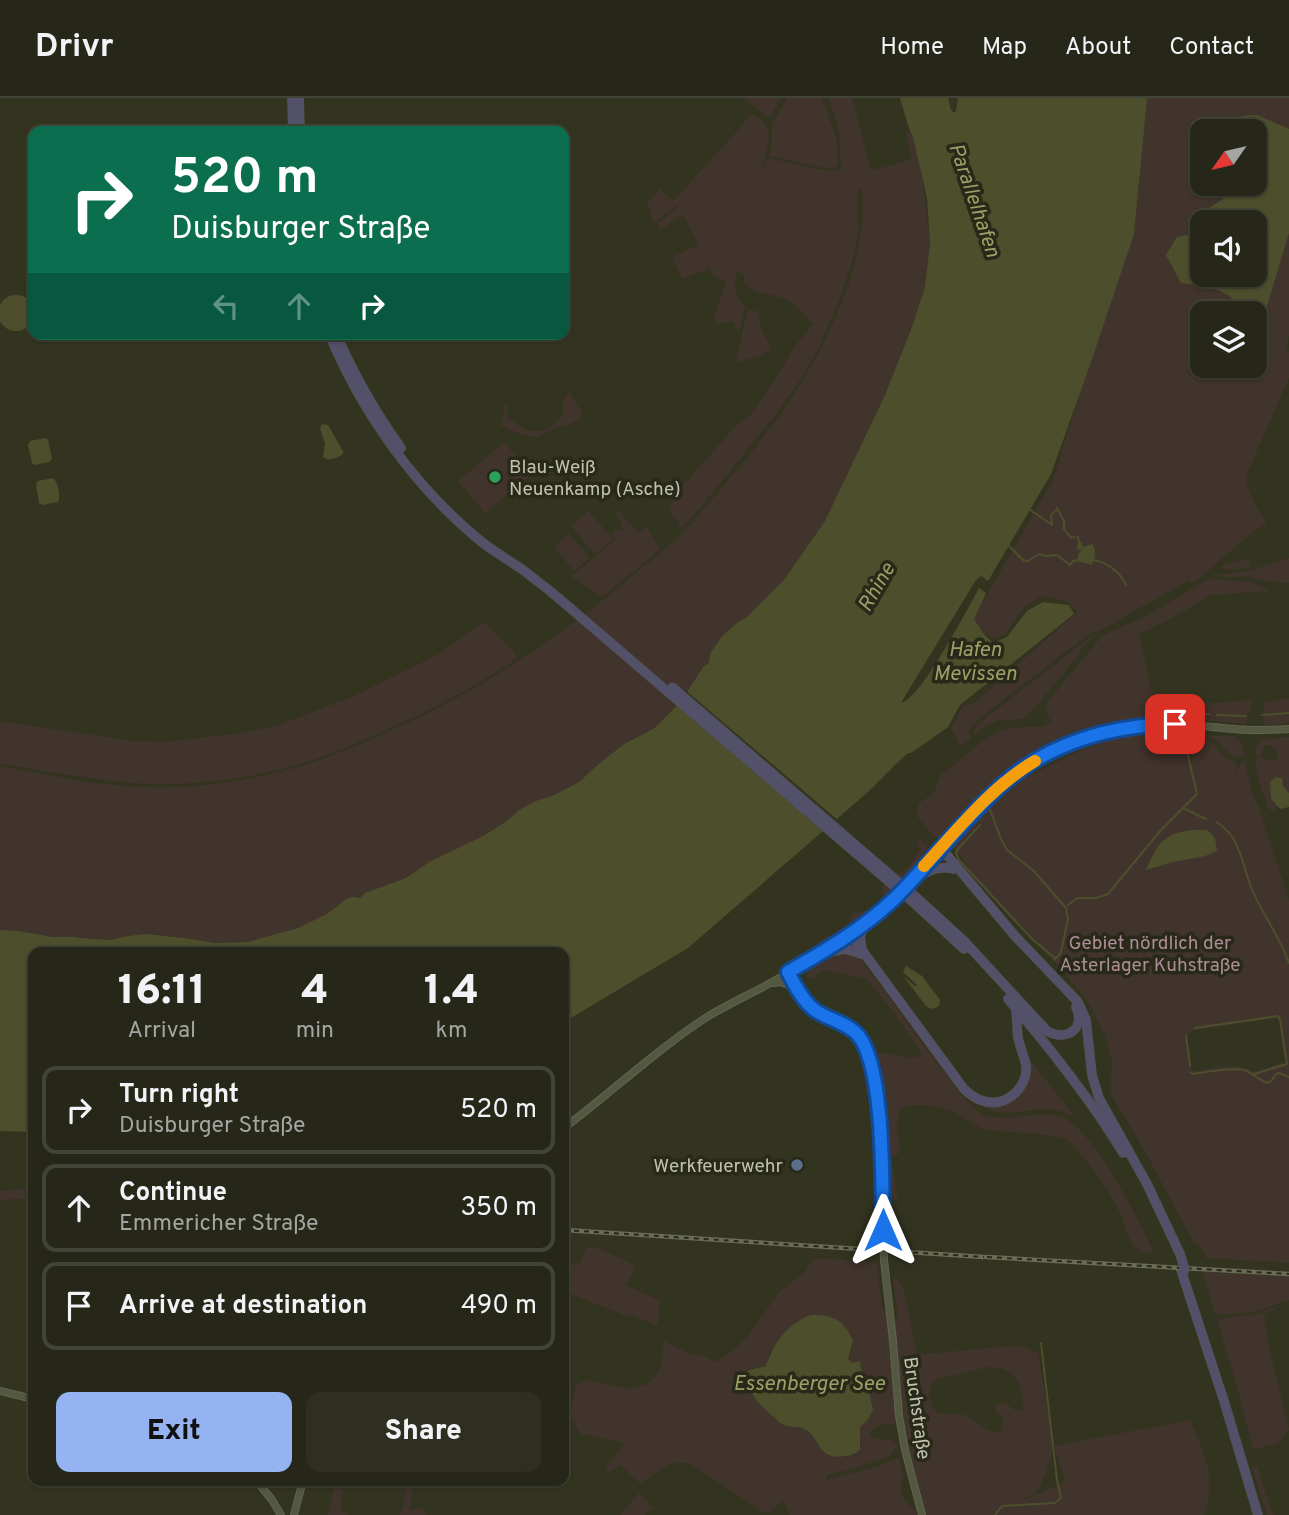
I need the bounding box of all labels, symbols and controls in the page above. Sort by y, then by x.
text: Drivr [35,27,114,69]
text: Home [880,33,944,63]
text: Map [982,33,1027,63]
text: About [1065,33,1131,63]
text: Contact [1169,33,1254,63]
north arrow [1190,119,1267,196]
map controls [1190,119,1267,378]
water label: Parallelhafen [941,140,1006,262]
text: 520 m [171,149,318,211]
icon: right [56,154,147,245]
text: Duisburger Straße [171,210,430,250]
button: sound [1190,210,1267,287]
icon: left [207,287,245,325]
icon: ahead [280,287,318,325]
icon: right [353,287,391,325]
button: layers [1190,301,1267,378]
place label: Blau-Weiß Neuenkamp (Asche) [509,456,681,502]
marker: Blau-Weiß Neuenkamp (Asche) [487,469,503,485]
water label: Rhine [853,557,903,617]
water label: Hafen Mevissen [933,637,1017,688]
pin [1145,694,1205,754]
icon: arrive [1156,705,1194,743]
park label: Gebiet nördlich der Asterlager Kuhstraße [1059,932,1241,978]
text: 16:11 [118,966,206,1019]
text: 4 [301,966,329,1019]
text: 1.4 [424,966,479,1019]
text: Arrival [128,1017,196,1046]
text: min [296,1017,334,1046]
text: km [436,1017,467,1046]
text: Turn right [119,1079,239,1112]
icon: right [60,1091,98,1129]
text: 520 m [460,1094,537,1127]
text: Duisburger Straße [119,1112,305,1141]
place label: Werkfeuerwehr [653,1155,784,1179]
marker: Werkfeuerwehr [789,1157,805,1173]
text: Continue [119,1177,227,1210]
icon: ahead [60,1189,98,1227]
text: 350 m [460,1192,537,1225]
position arrow [846,1193,920,1267]
text: Emmericher Straße [119,1210,318,1239]
icon: arrive [60,1287,98,1325]
text: Arrive at destination [119,1290,367,1323]
text: 490 m [461,1290,537,1323]
street label: Bruchstraße [897,1355,935,1461]
water label: Essenberger See [733,1371,886,1398]
button: Exit [56,1392,292,1472]
button: Share [306,1392,541,1472]

